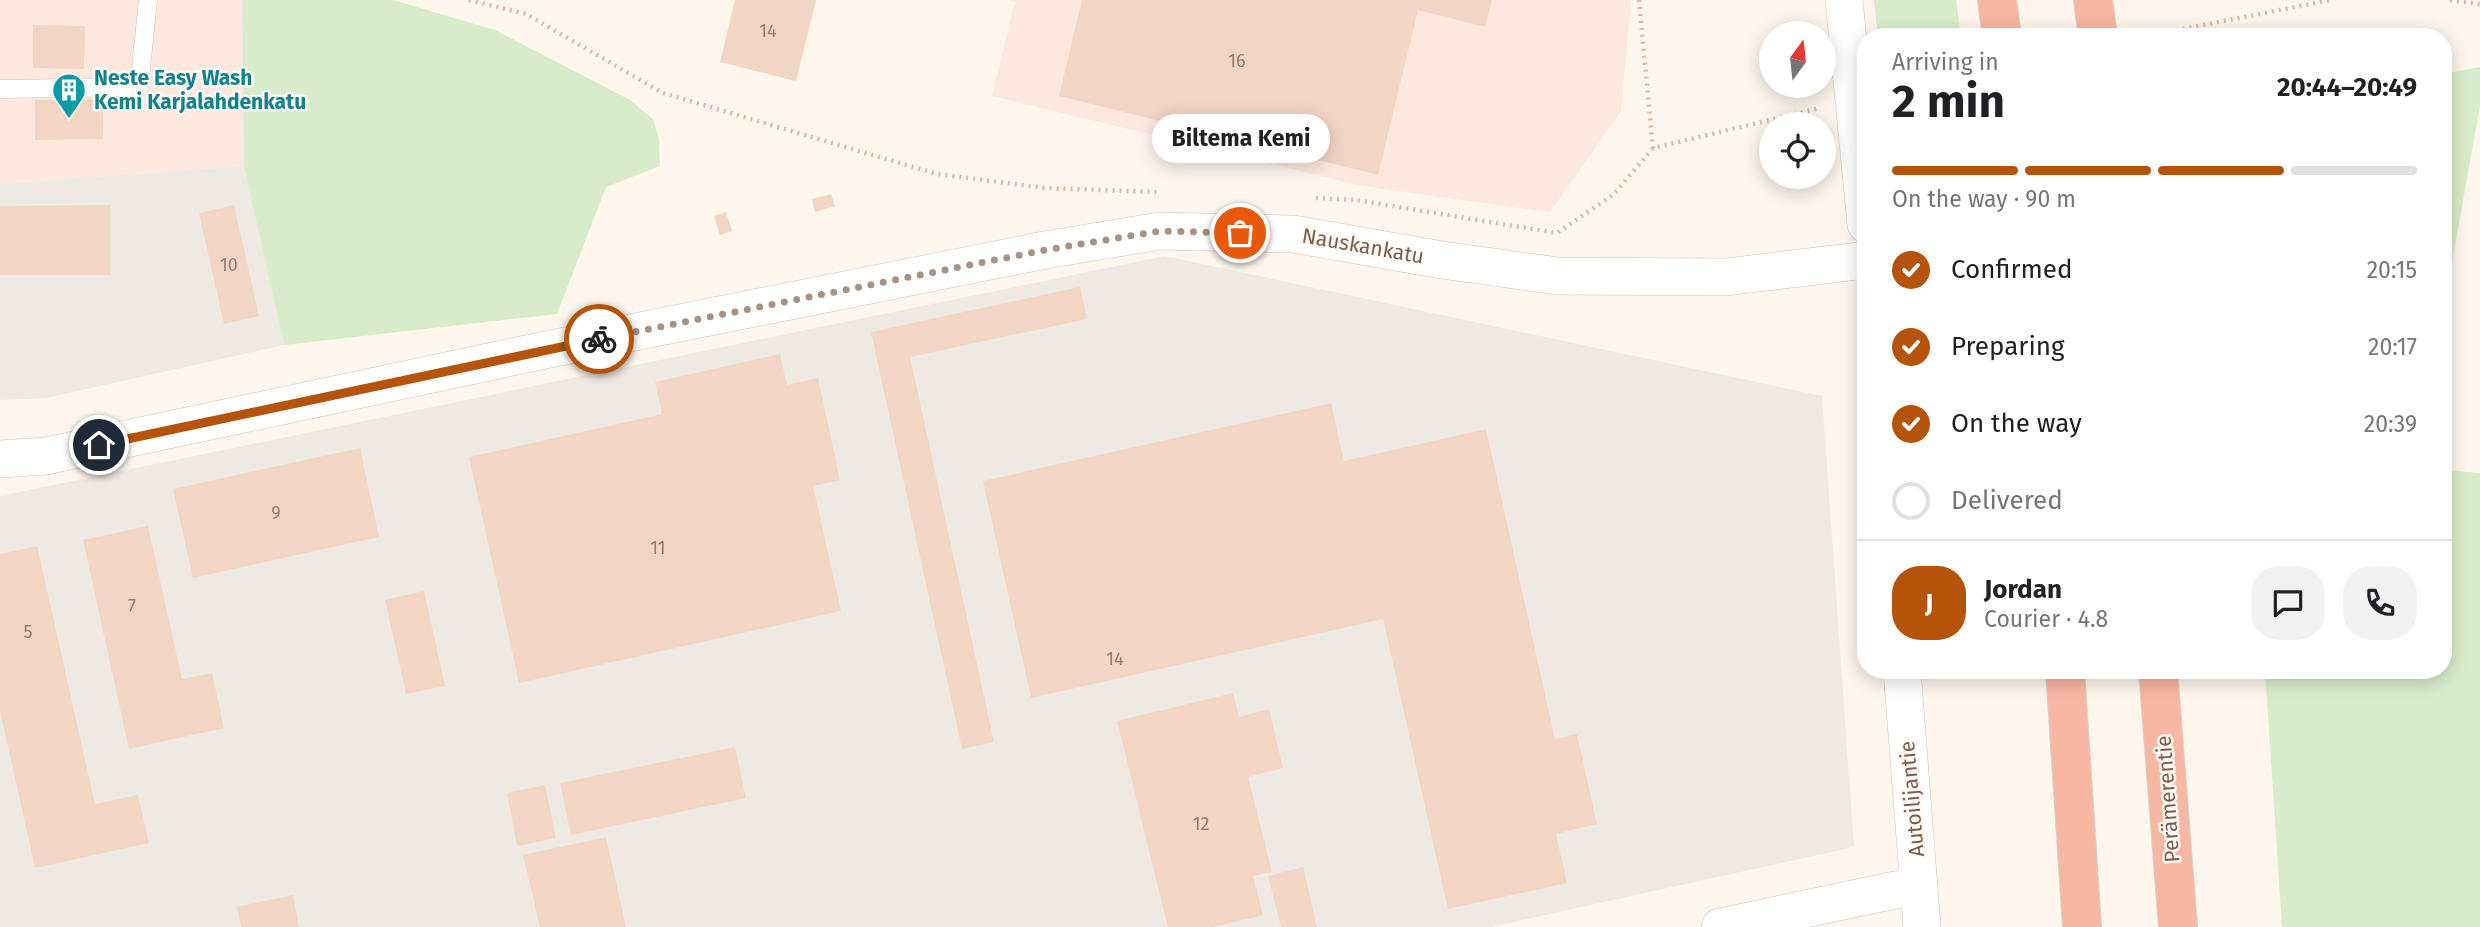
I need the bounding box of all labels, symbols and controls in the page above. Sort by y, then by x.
house number: 14 [759,20,777,42]
north arrow [1759,21,1836,98]
map controls [1759,21,1836,189]
text: Arriving in [1892,48,1999,76]
house number: 16 [1228,50,1246,72]
place label: Neste Easy Wash Kemi Karjalahdenkatu [94,65,306,115]
building icon: Neste Easy Wash Kemi Karjalahdenkatu [50,71,88,120]
text: 20:44–20:49 [2277,72,2417,103]
text: 2 min [1892,74,2005,129]
button: locate [1759,112,1836,189]
callout: Biltema Kemi [1151,114,1329,163]
text: Biltema Kemi [1172,124,1310,152]
text: On the way · 90 m [1892,185,2076,213]
pin [1210,203,1270,263]
icon: bag [1221,214,1259,252]
street label: Nauskankatu [1300,222,1426,270]
icon: check [1892,251,1930,289]
house number: 10 [220,254,238,276]
text: Confirmed [1951,254,2072,285]
text: 20:15 [2367,256,2417,284]
courier [564,304,634,374]
icon: bike [580,320,618,358]
icon: check [1892,328,1930,366]
text: Preparing [1951,331,2064,362]
text: 20:17 [2368,333,2417,361]
icon: check [1892,405,1930,443]
text: On the way [1951,408,2082,439]
text: 20:39 [2364,410,2417,438]
pin [69,415,129,475]
icon: home [80,426,118,464]
text: Delivered [1951,485,2063,516]
house number: 9 [271,502,281,524]
house number: 11 [650,537,666,559]
button: chat [2251,566,2325,640]
button: phone [2343,566,2417,640]
text: Jordan [1984,574,2062,605]
text: J [1925,588,1933,619]
house number: 7 [128,595,136,617]
text: Courier · 4.8 [1984,605,2108,633]
house number: 5 [23,621,33,643]
house number: 14 [1106,648,1124,670]
street label: Perämerentie [2151,735,2185,863]
street label: Autoilijantie [1894,740,1930,858]
house number: 12 [1193,813,1209,835]

